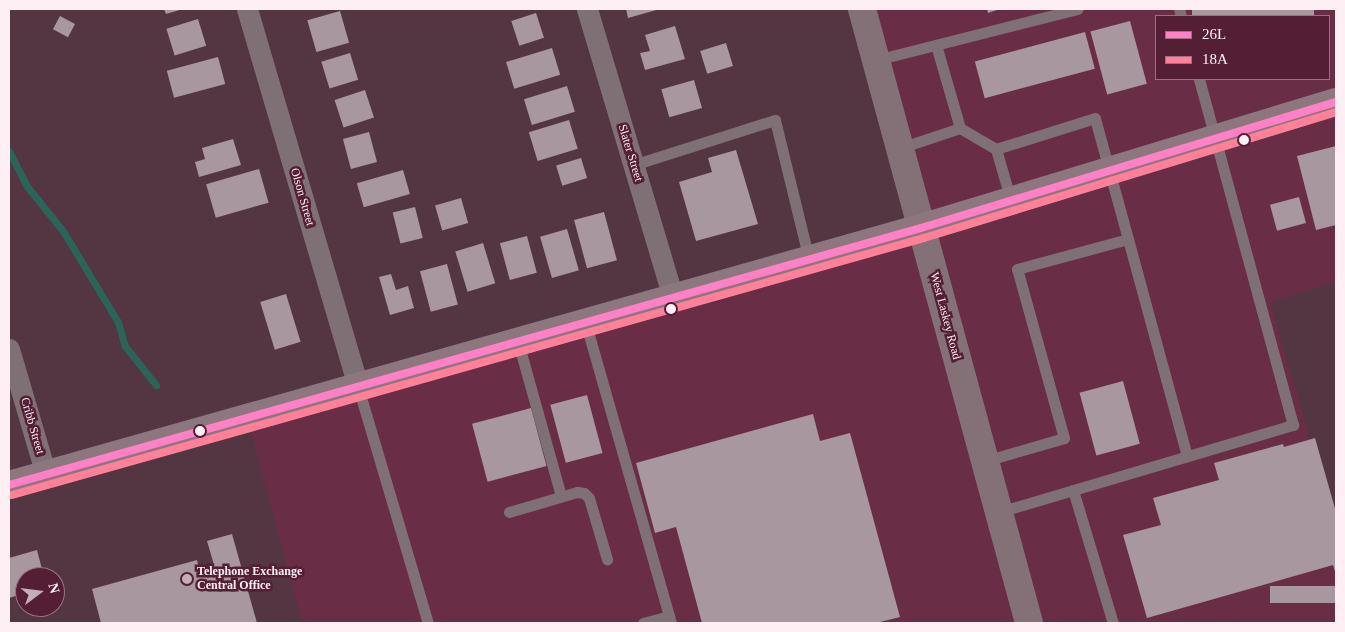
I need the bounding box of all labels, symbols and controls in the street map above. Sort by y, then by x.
legend [1155,15,1330,80]
text: 26L [1202,26,1226,42]
text: 18A [1202,51,1228,67]
street label: Slater Street [614,123,646,183]
unlabelled marker [1239,135,1249,145]
street label: Olson Street [287,166,317,228]
street label: West Laskey Road [926,271,964,361]
unlabelled marker [666,304,676,314]
street label: Cribb Street [17,396,47,456]
unlabelled marker [195,426,205,436]
place label: Telephone Exchange Central Office [197,565,302,593]
north arrow [15,567,65,617]
marker: Telephone Exchange Central Office [181,573,193,585]
text: N [45,581,63,595]

